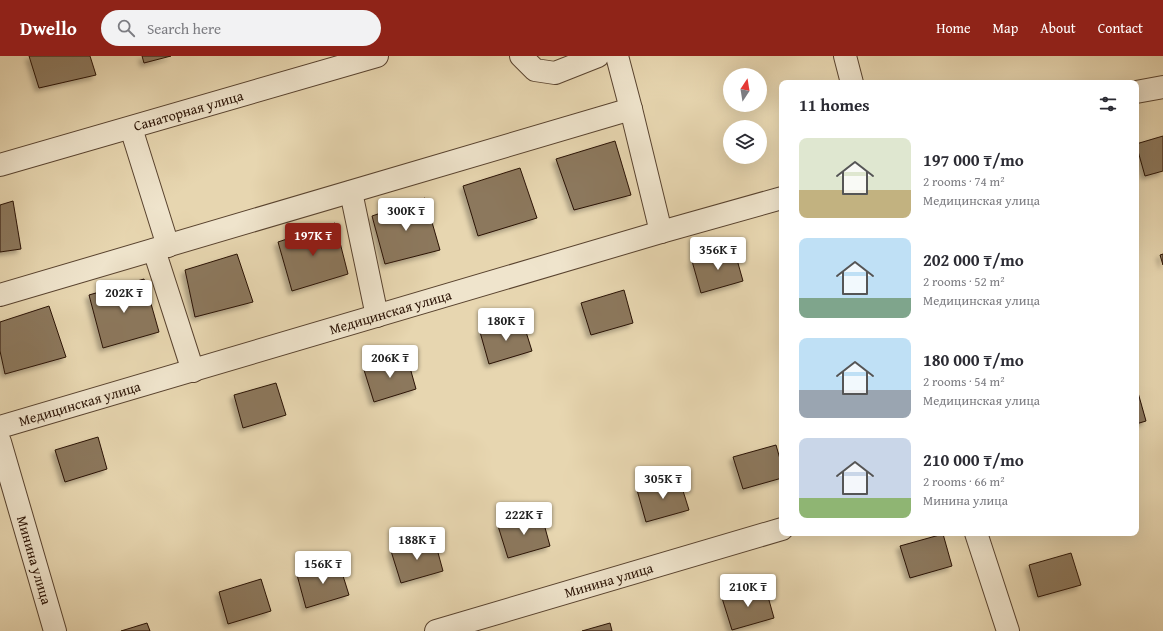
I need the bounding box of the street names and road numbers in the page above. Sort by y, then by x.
street label: Санаторная улица [131,85,246,136]
street label: Медицинская улица [327,284,454,339]
street label: Медицинская улица [16,376,143,431]
street label: Минина улица [12,513,57,607]
street label: Минина улица [562,557,656,603]

